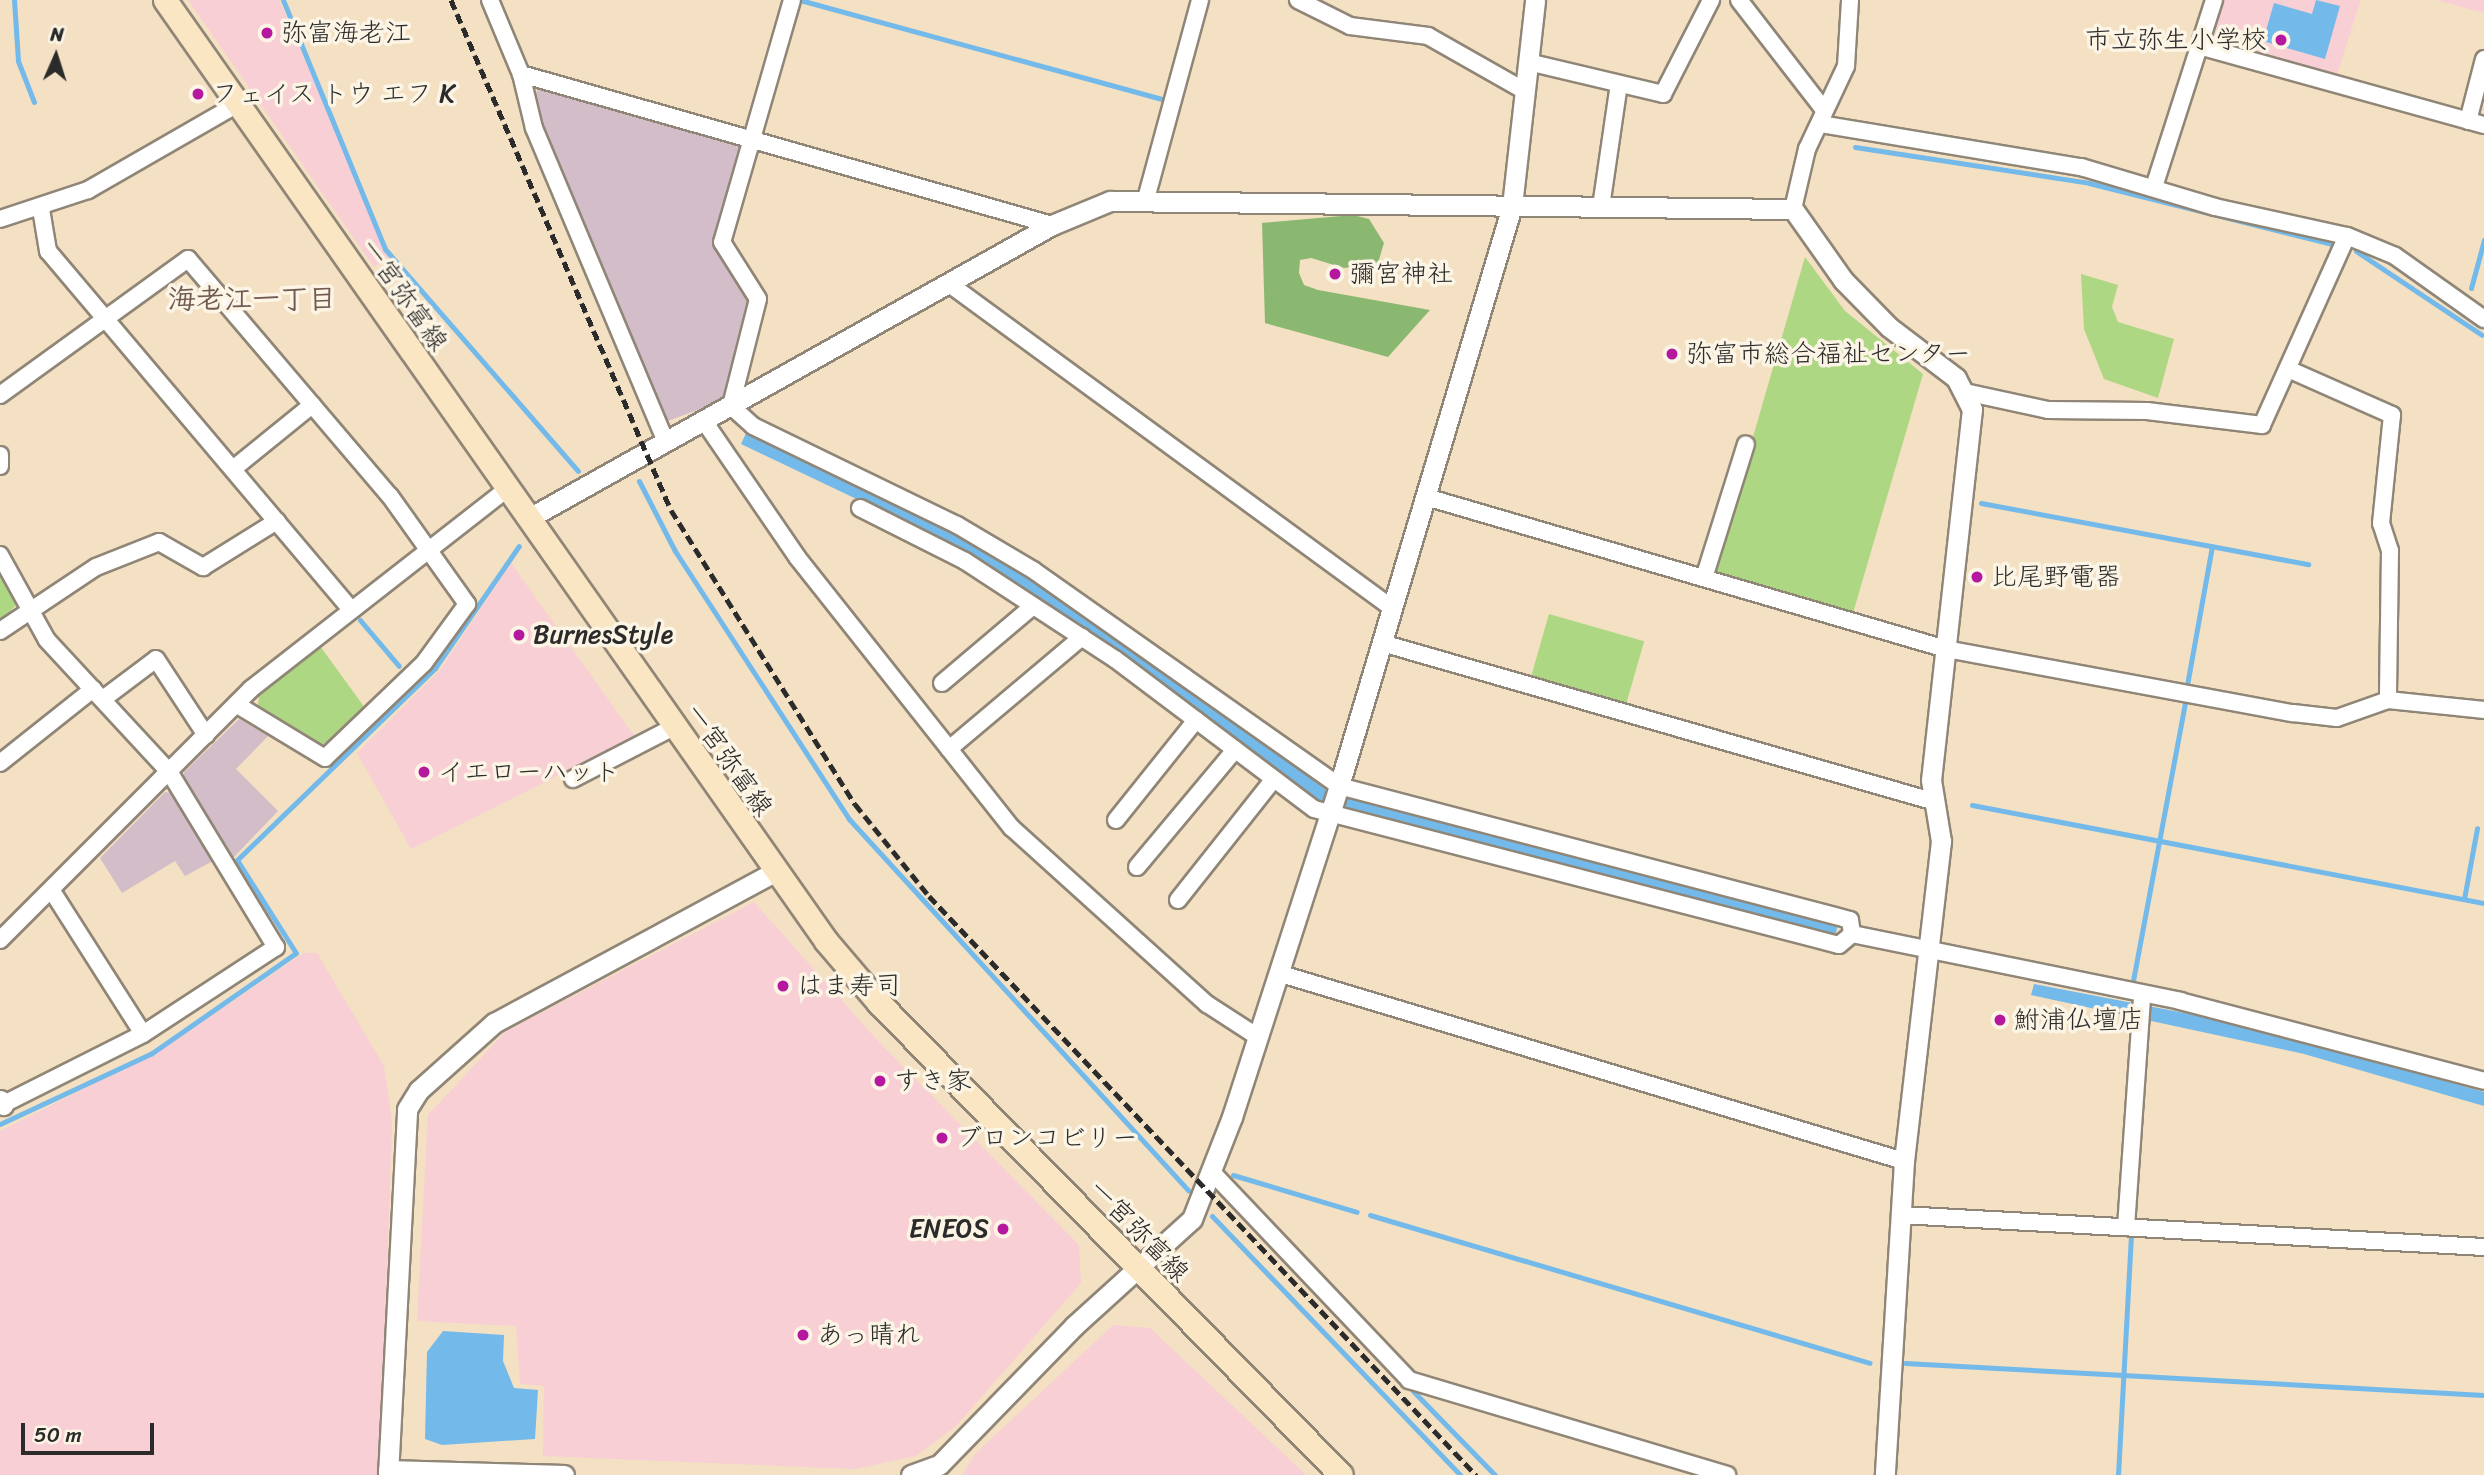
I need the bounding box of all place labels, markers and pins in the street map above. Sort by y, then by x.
place label: 弥富海老江 [281,17,411,49]
place label: 市立弥生小学校 [2085,24,2267,56]
marker: 弥富海老江 [259,25,275,41]
marker: 市立弥生小学校 [2273,32,2289,48]
place label: フェイス トウ エフ K [212,78,456,110]
marker: フェイス トウ エフ K [190,86,206,102]
place label: 彌宮神社 [1349,258,1453,290]
marker: 彌宮神社 [1327,266,1343,282]
place label: 弥富市総合福祉センター [1686,338,1972,370]
marker: 弥富市総合福祉センター [1664,346,1680,362]
place label: 比尾野電器 [1991,561,2121,593]
marker: 比尾野電器 [1969,569,1985,585]
place label: BurnesStyle [533,619,673,651]
marker: BurnesStyle [511,627,527,643]
place label: イエローハット [438,756,620,788]
marker: イエローハット [416,764,432,780]
place label: はま寿司 [797,970,901,1002]
marker: はま寿司 [775,978,791,994]
place label: 鮒浦仏壇店 [2014,1004,2144,1036]
marker: 鮒浦仏壇店 [1992,1012,2008,1028]
place label: すき家 [894,1065,972,1097]
marker: すき家 [872,1073,888,1089]
place label: ブロンコビリー [956,1122,1138,1154]
marker: ブロンコビリー [934,1130,950,1146]
place label: ENEOS [909,1213,989,1245]
marker: ENEOS [995,1221,1011,1237]
place label: あっ晴れ [817,1319,921,1351]
marker: あっ晴れ [795,1327,811,1343]

